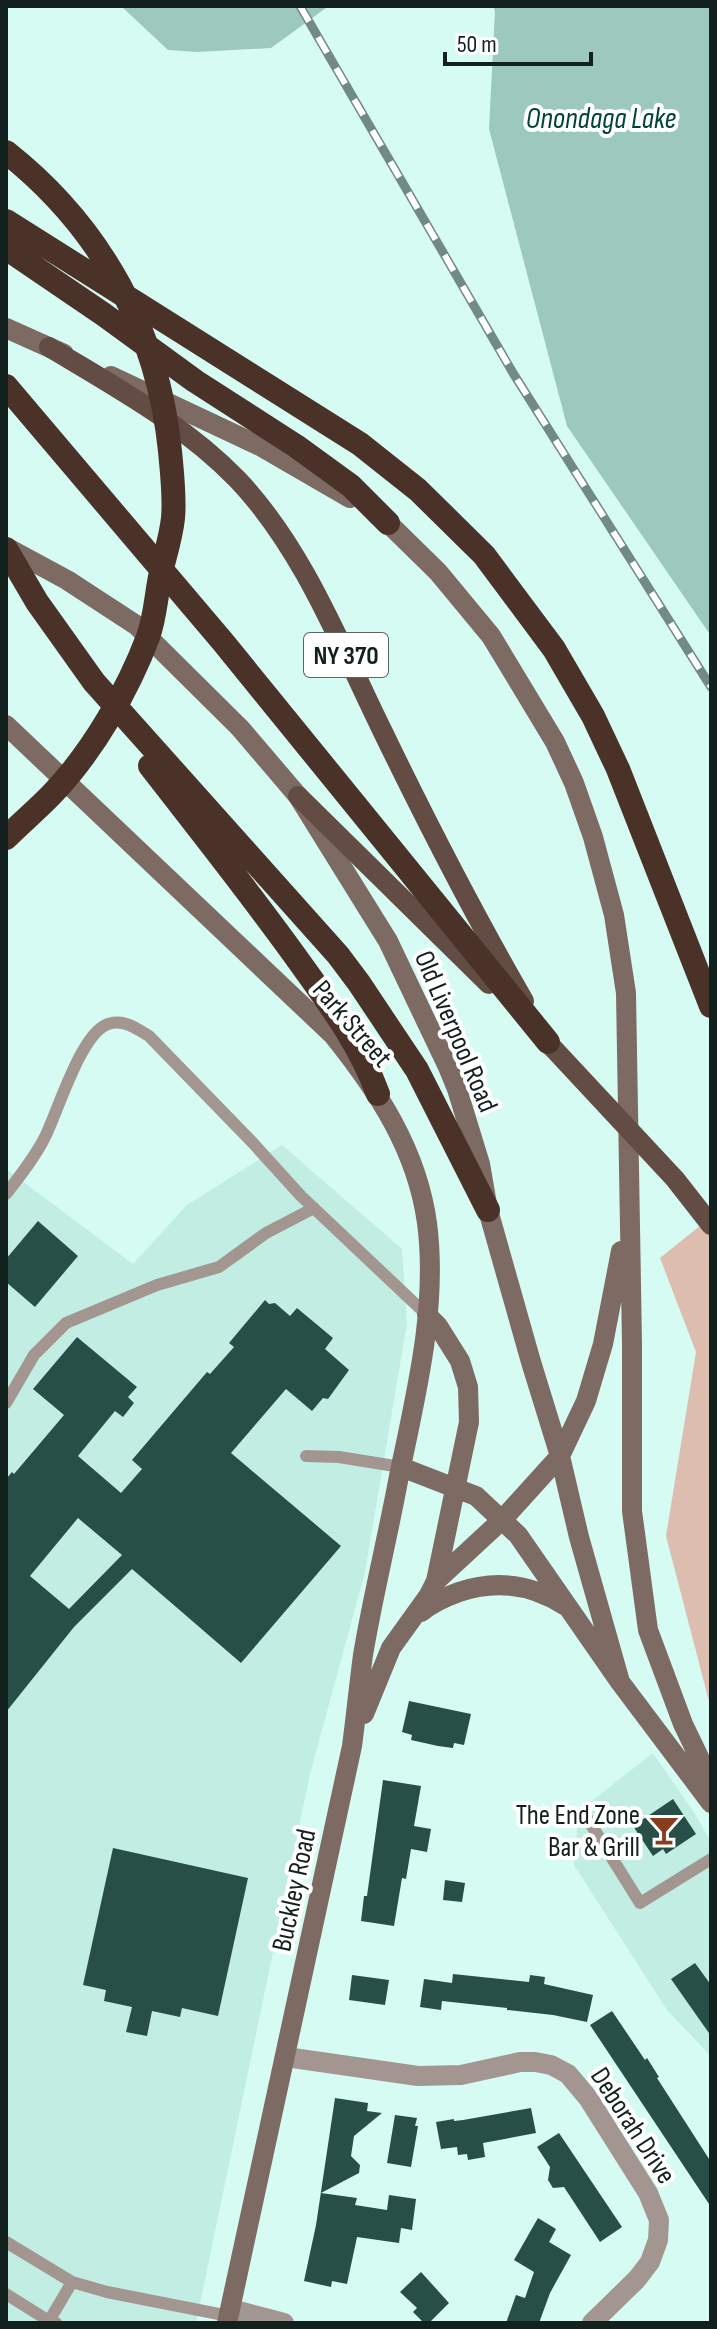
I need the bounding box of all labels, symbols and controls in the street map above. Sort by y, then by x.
scale bar [445,16,591,66]
text: 50 m [457,30,497,59]
water label: Onondaga Lake [526,101,676,137]
road number: NY 370 [304,633,388,677]
street label: Old Liverpool Road [407,946,504,1117]
street label: Park Street [305,974,399,1074]
place label: The End Zone Bar & Grill [516,1799,640,1864]
bar icon: The End Zone Bar & Grill [647,1813,681,1847]
street label: Buckley Road [265,1826,324,1955]
street label: Deborah Drive [583,2061,683,2190]

